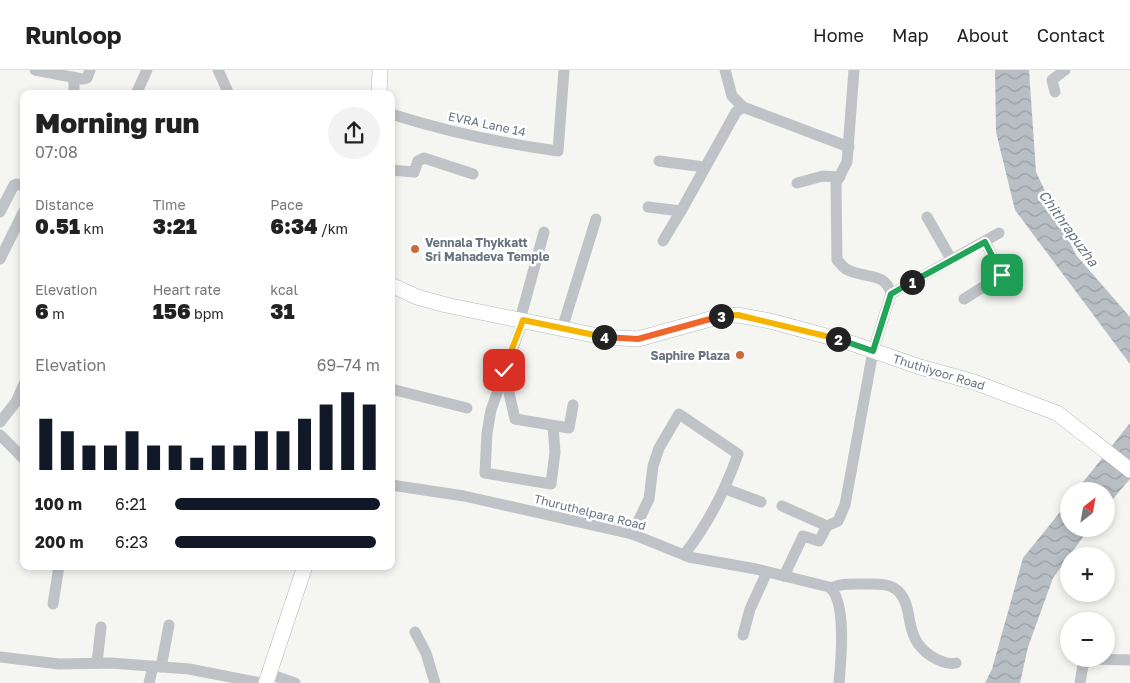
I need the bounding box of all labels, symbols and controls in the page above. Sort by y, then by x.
text: Runloop [25,20,122,49]
text: Home [813,24,864,46]
text: Map [892,24,929,46]
text: About [957,24,1009,46]
text: Contact [1037,24,1105,46]
text: Morning run [35,106,199,139]
button: share [328,107,380,159]
street label: EVRA Lane 14 [447,108,527,140]
text: 07:08 [35,142,78,162]
water label: Chithrapuzha [1036,187,1103,270]
text: Distance [35,196,94,213]
text: Time [153,196,186,213]
text: Pace [270,196,303,213]
text: 0.51 [35,213,80,239]
text: 3:21 [153,213,197,239]
text: 6:34 [270,213,317,239]
text: km [80,220,104,237]
text: /km [317,220,348,237]
place label: Vennala Thykkatt Sri Mahadeva Temple [425,235,550,264]
marker: Vennala Thykkatt Sri Mahadeva Temple [409,243,421,255]
pin [981,254,1023,296]
icon: arrive [988,261,1016,289]
pin: 1 [900,270,924,294]
text: 1 [909,274,916,291]
text: Elevation [35,281,97,298]
text: Heart rate [153,281,221,298]
text: kcal [270,281,298,298]
text: 6 [35,298,49,324]
text: 156 [153,298,191,324]
text: 31 [270,298,295,324]
pin: 3 [708,304,734,328]
text: m [49,305,65,322]
text: bpm [191,305,224,322]
text: 3 [717,308,726,325]
pin: 4 [592,324,616,350]
pin: 2 [826,326,850,352]
text: 4 [600,329,609,346]
text: 2 [834,331,843,348]
place label: Saphire Plaza [650,348,730,363]
pin [483,349,525,391]
marker: Saphire Plaza [734,349,746,361]
street label: Thuthiyoor Road [891,351,987,393]
text: Elevation [35,355,106,375]
text: 69–74 m [317,355,380,375]
icon: check [490,356,518,384]
north arrow [1060,482,1115,538]
map controls [1060,482,1115,667]
street label: Thuruthelpara Road [532,491,648,533]
text: 100 m [35,494,82,514]
text: 6:21 [115,494,147,514]
text: 200 m [35,532,84,552]
text: 6:23 [115,532,148,552]
button: + [1060,547,1115,602]
button: − [1060,612,1115,667]

